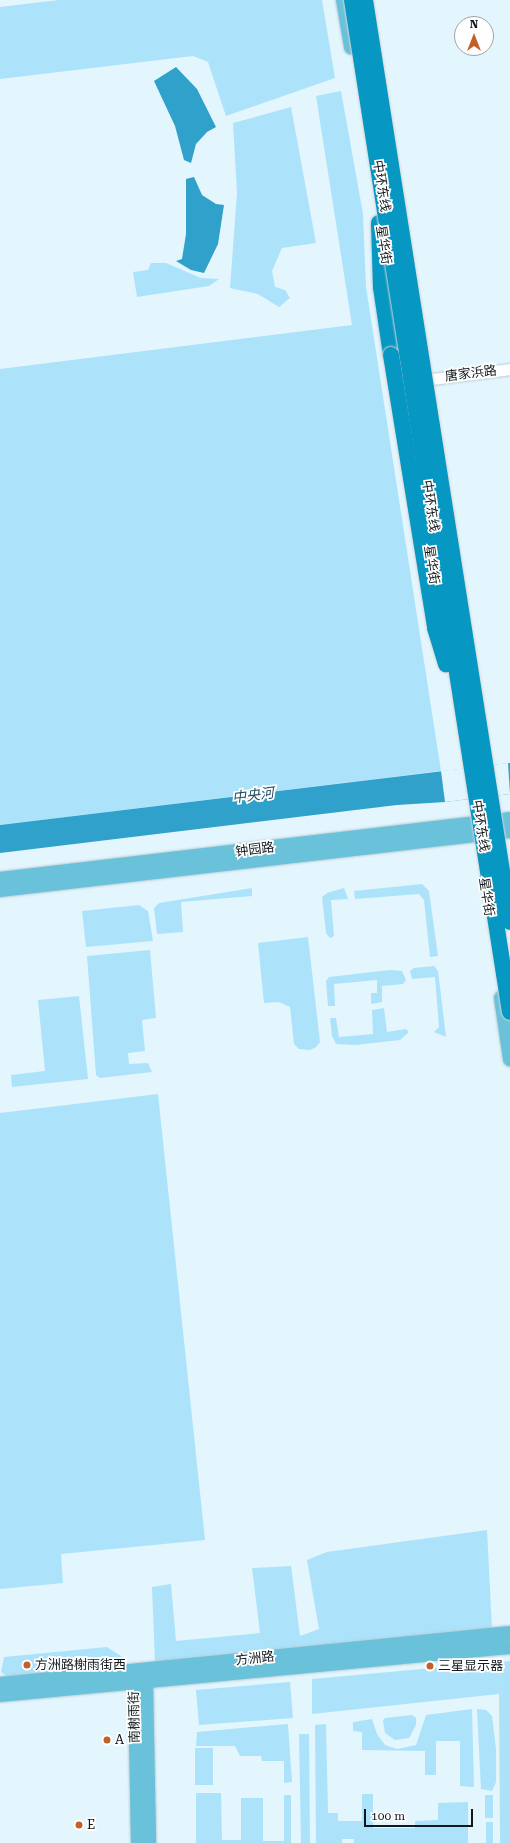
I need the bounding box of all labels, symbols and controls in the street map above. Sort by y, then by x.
north arrow [454,16,494,56]
text: N [470,18,478,31]
street label: 中环东线 [369,159,393,213]
street label: 星华街 [372,225,394,265]
street label: 唐家浜路 [444,363,498,385]
street label: 中环东线 [418,479,442,533]
street label: 星华街 [420,545,442,585]
water label: 中央河 [231,784,275,806]
street label: 中环东线 [468,799,492,853]
street label: 钟园路 [235,840,275,860]
street label: 星华街 [475,877,497,917]
street label: 方洲路 [235,1649,275,1669]
place label: 方洲路榭雨街西 [35,1657,126,1673]
place label: 三星显示器 [438,1658,503,1674]
marker: 方洲路榭雨街西 [22,1660,32,1670]
marker: 三星显示器 [425,1661,435,1671]
street label: 南榭雨街 [127,1691,143,1743]
place label: A [115,1732,124,1748]
marker: A [102,1735,112,1745]
scale bar [366,1801,475,1827]
text: 100 m [371,1809,405,1823]
place label: E [87,1817,95,1833]
marker: E [74,1820,84,1830]

